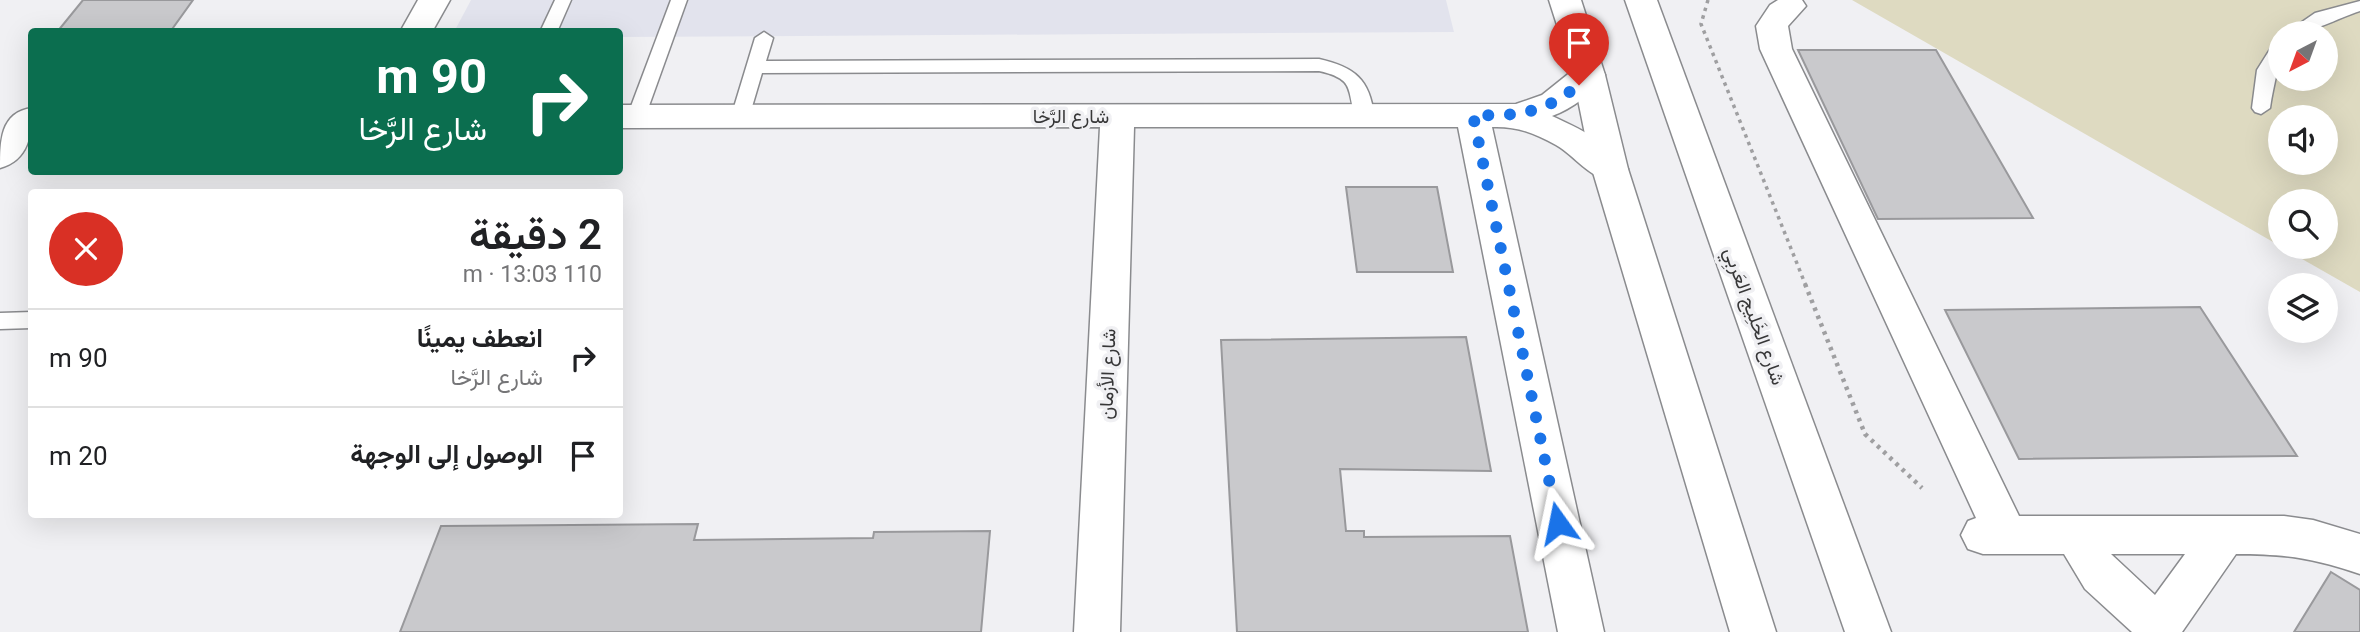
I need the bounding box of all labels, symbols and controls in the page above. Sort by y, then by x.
pin [1549,13,1609,85]
north arrow [2268,21,2338,91]
map controls [2268,21,2338,343]
icon: arrive [1560,24,1598,62]
text: 90 m [376,48,487,105]
icon: right [511,56,602,147]
street label: شارع الرَّخا [1033,105,1109,129]
button: sound [2268,105,2338,175]
text: شارع الرَّخا [358,110,487,148]
button: search [2268,189,2338,259]
text: 2 دقيقة [469,210,602,259]
button: close [49,212,123,286]
street label: شارع الخَلِيج العَربِي [1715,244,1790,390]
text: 110 m · 13:03 [463,261,602,288]
button: layers [2268,273,2338,343]
text: انعطف يمينًا [417,323,543,353]
street label: شارع الأزمان [1094,328,1122,420]
icon: right [564,339,602,377]
text: 90 m [49,343,108,373]
text: شارع الرَّخا [451,364,543,391]
icon: arrive [564,437,602,475]
text: الوصول إلى الوجهة [350,439,543,469]
text: 20 m [49,441,108,471]
position arrow [1521,486,1595,560]

